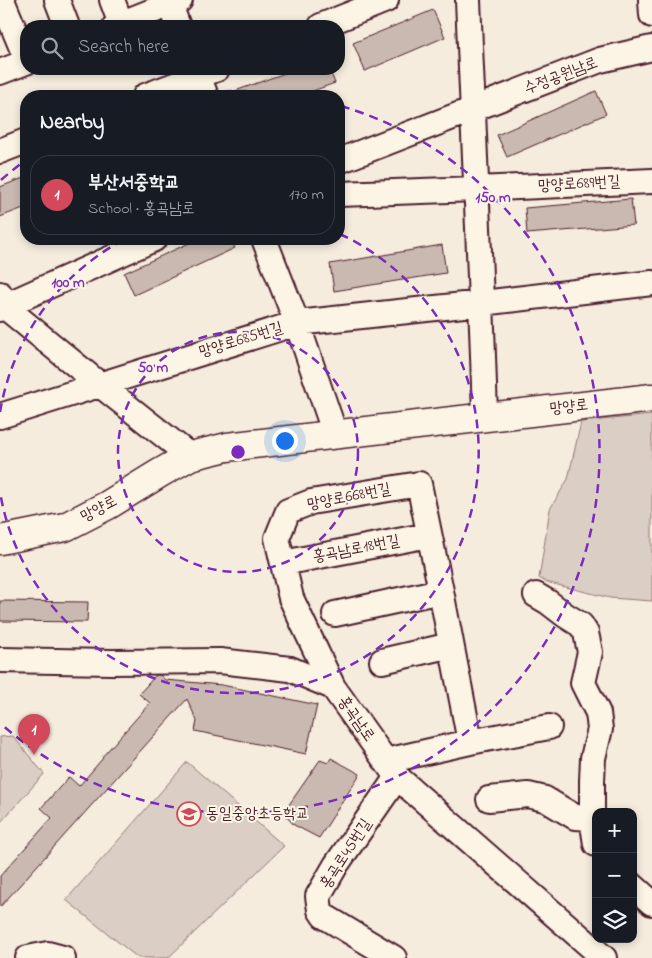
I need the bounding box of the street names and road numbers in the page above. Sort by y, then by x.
street label: 수정공원남로 [521,51,601,101]
street label: 망양로689번길 [537,170,621,198]
street label: 망양로685번길 [196,316,286,364]
street label: 망양로 [549,393,589,421]
street label: 망양로668번길 [305,477,393,517]
street label: 망양로 [76,489,122,529]
street label: 홍곡남로18번길 [310,529,402,569]
street label: 홍곡남로 [331,691,381,747]
street label: 홍곡로45번길 [314,814,378,894]

